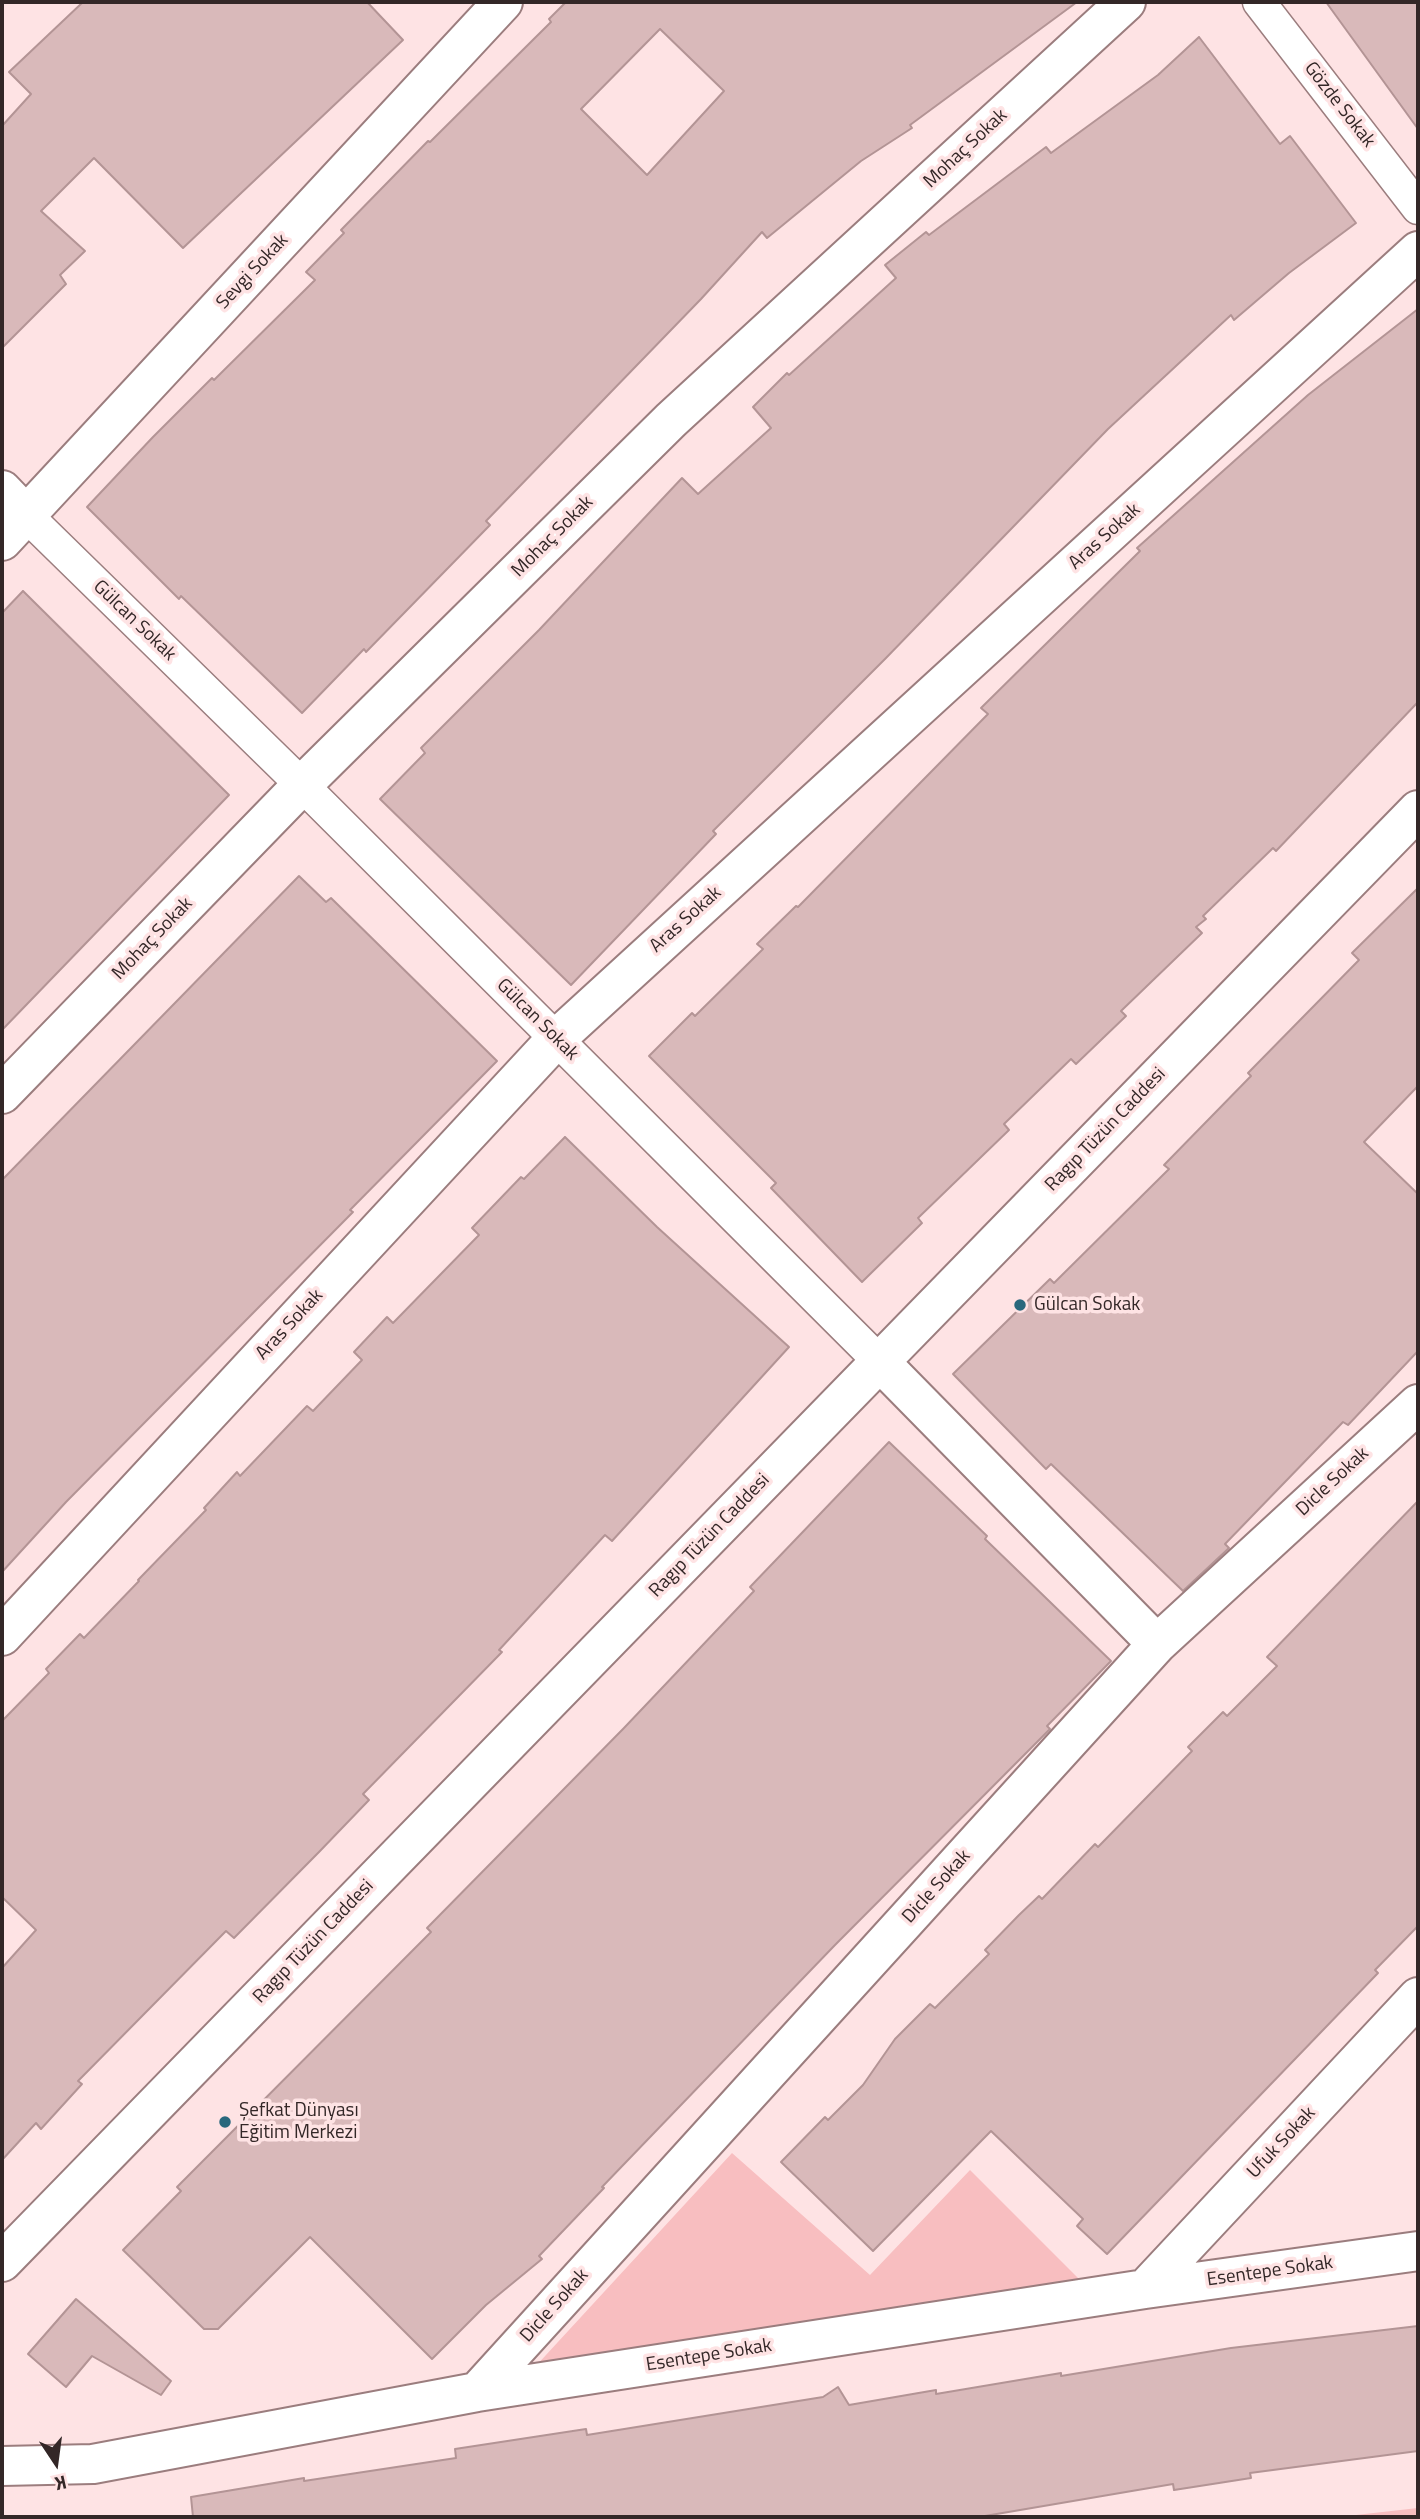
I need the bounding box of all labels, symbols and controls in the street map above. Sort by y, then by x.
street label: Gözde Sokak [1299,58,1379,152]
street label: Mohaç Sokak [919,104,1013,194]
street label: Sevgi Sokak [212,230,294,314]
street label: Mohaç Sokak [507,491,599,583]
street label: Aras Sokak [1065,499,1145,575]
street label: Gülcan Sokak [88,576,180,666]
street label: Aras Sokak [646,882,726,958]
street label: Mohaç Sokak [108,893,198,985]
street label: Gülcan Sokak [491,974,583,1066]
street label: Ragıp Tüzün Caddesi [1041,1063,1171,1197]
street label: Aras Sokak [252,1285,328,1365]
place label: Gülcan Sokak [1034,1294,1140,1316]
marker: Gülcan Sokak [1012,1297,1028,1313]
street label: Dicle Sokak [1292,1443,1374,1521]
street label: Ragıp Tüzün Caddesi [645,1469,775,1603]
street label: Dicle Sokak [898,1846,976,1928]
street label: Ragıp Tüzün Caddesi [249,1875,379,2009]
place label: Şefkat Dünyası Eğitim Merkezi [239,2100,359,2144]
street label: Ufuk Sokak [1243,2102,1321,2184]
marker: Şefkat Dünyası Eğitim Merkezi [217,2114,233,2130]
street label: Esentepe Sokak [1205,2252,1335,2292]
street label: Dicle Sokak [516,2265,594,2347]
street label: Esentepe Sokak [644,2335,774,2377]
north arrow [21,2428,91,2498]
text: K [52,2469,70,2499]

